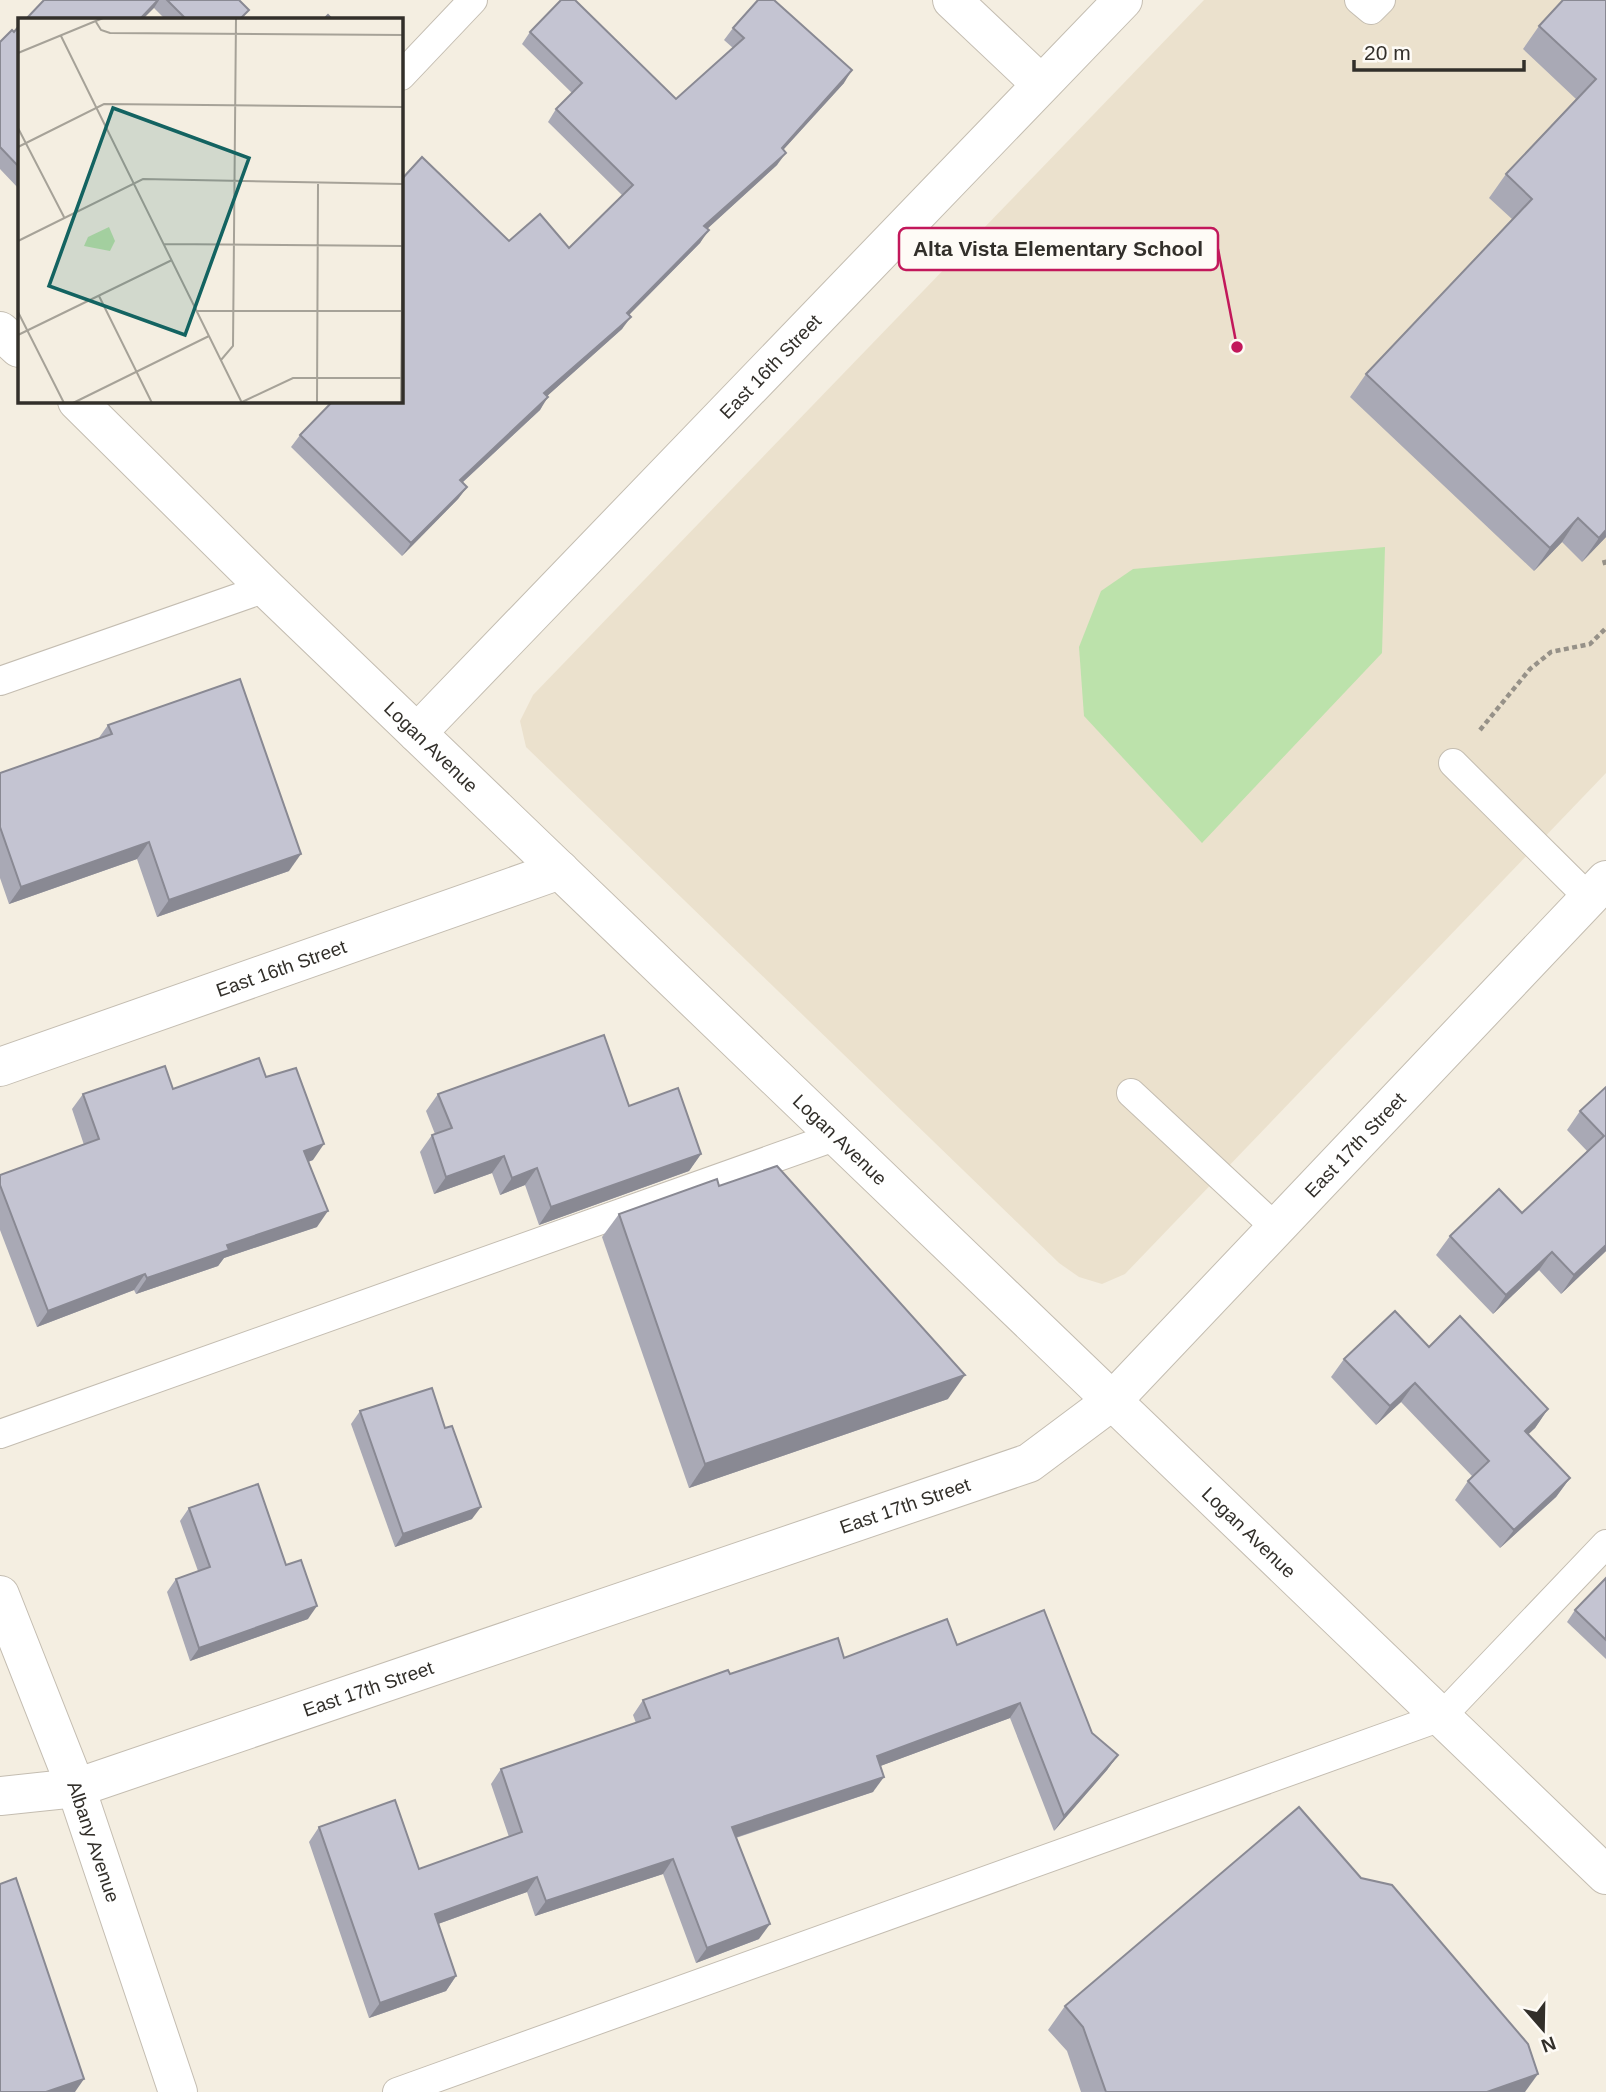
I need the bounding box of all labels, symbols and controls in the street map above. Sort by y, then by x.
inset map [18,18,402,402]
scale bar [1354,28,1524,72]
text: 20 m [1364,41,1411,64]
callout: Alta Vista Elementary School [899,228,1218,270]
text: Alta Vista Elementary School [913,237,1203,260]
street label: East 16th Street [715,309,825,423]
street label: Logan Avenue [380,697,482,796]
street label: East 16th Street [213,935,350,1001]
street label: East 17th Street [1300,1088,1410,1201]
street label: Logan Avenue [789,1090,891,1189]
street label: East 17th Street [837,1473,973,1537]
street label: Logan Avenue [1198,1483,1300,1582]
street label: East 17th Street [300,1656,437,1720]
street label: Albany Avenue [64,1778,124,1905]
north arrow [1508,1994,1578,2064]
text: N [1539,2032,1559,2057]

